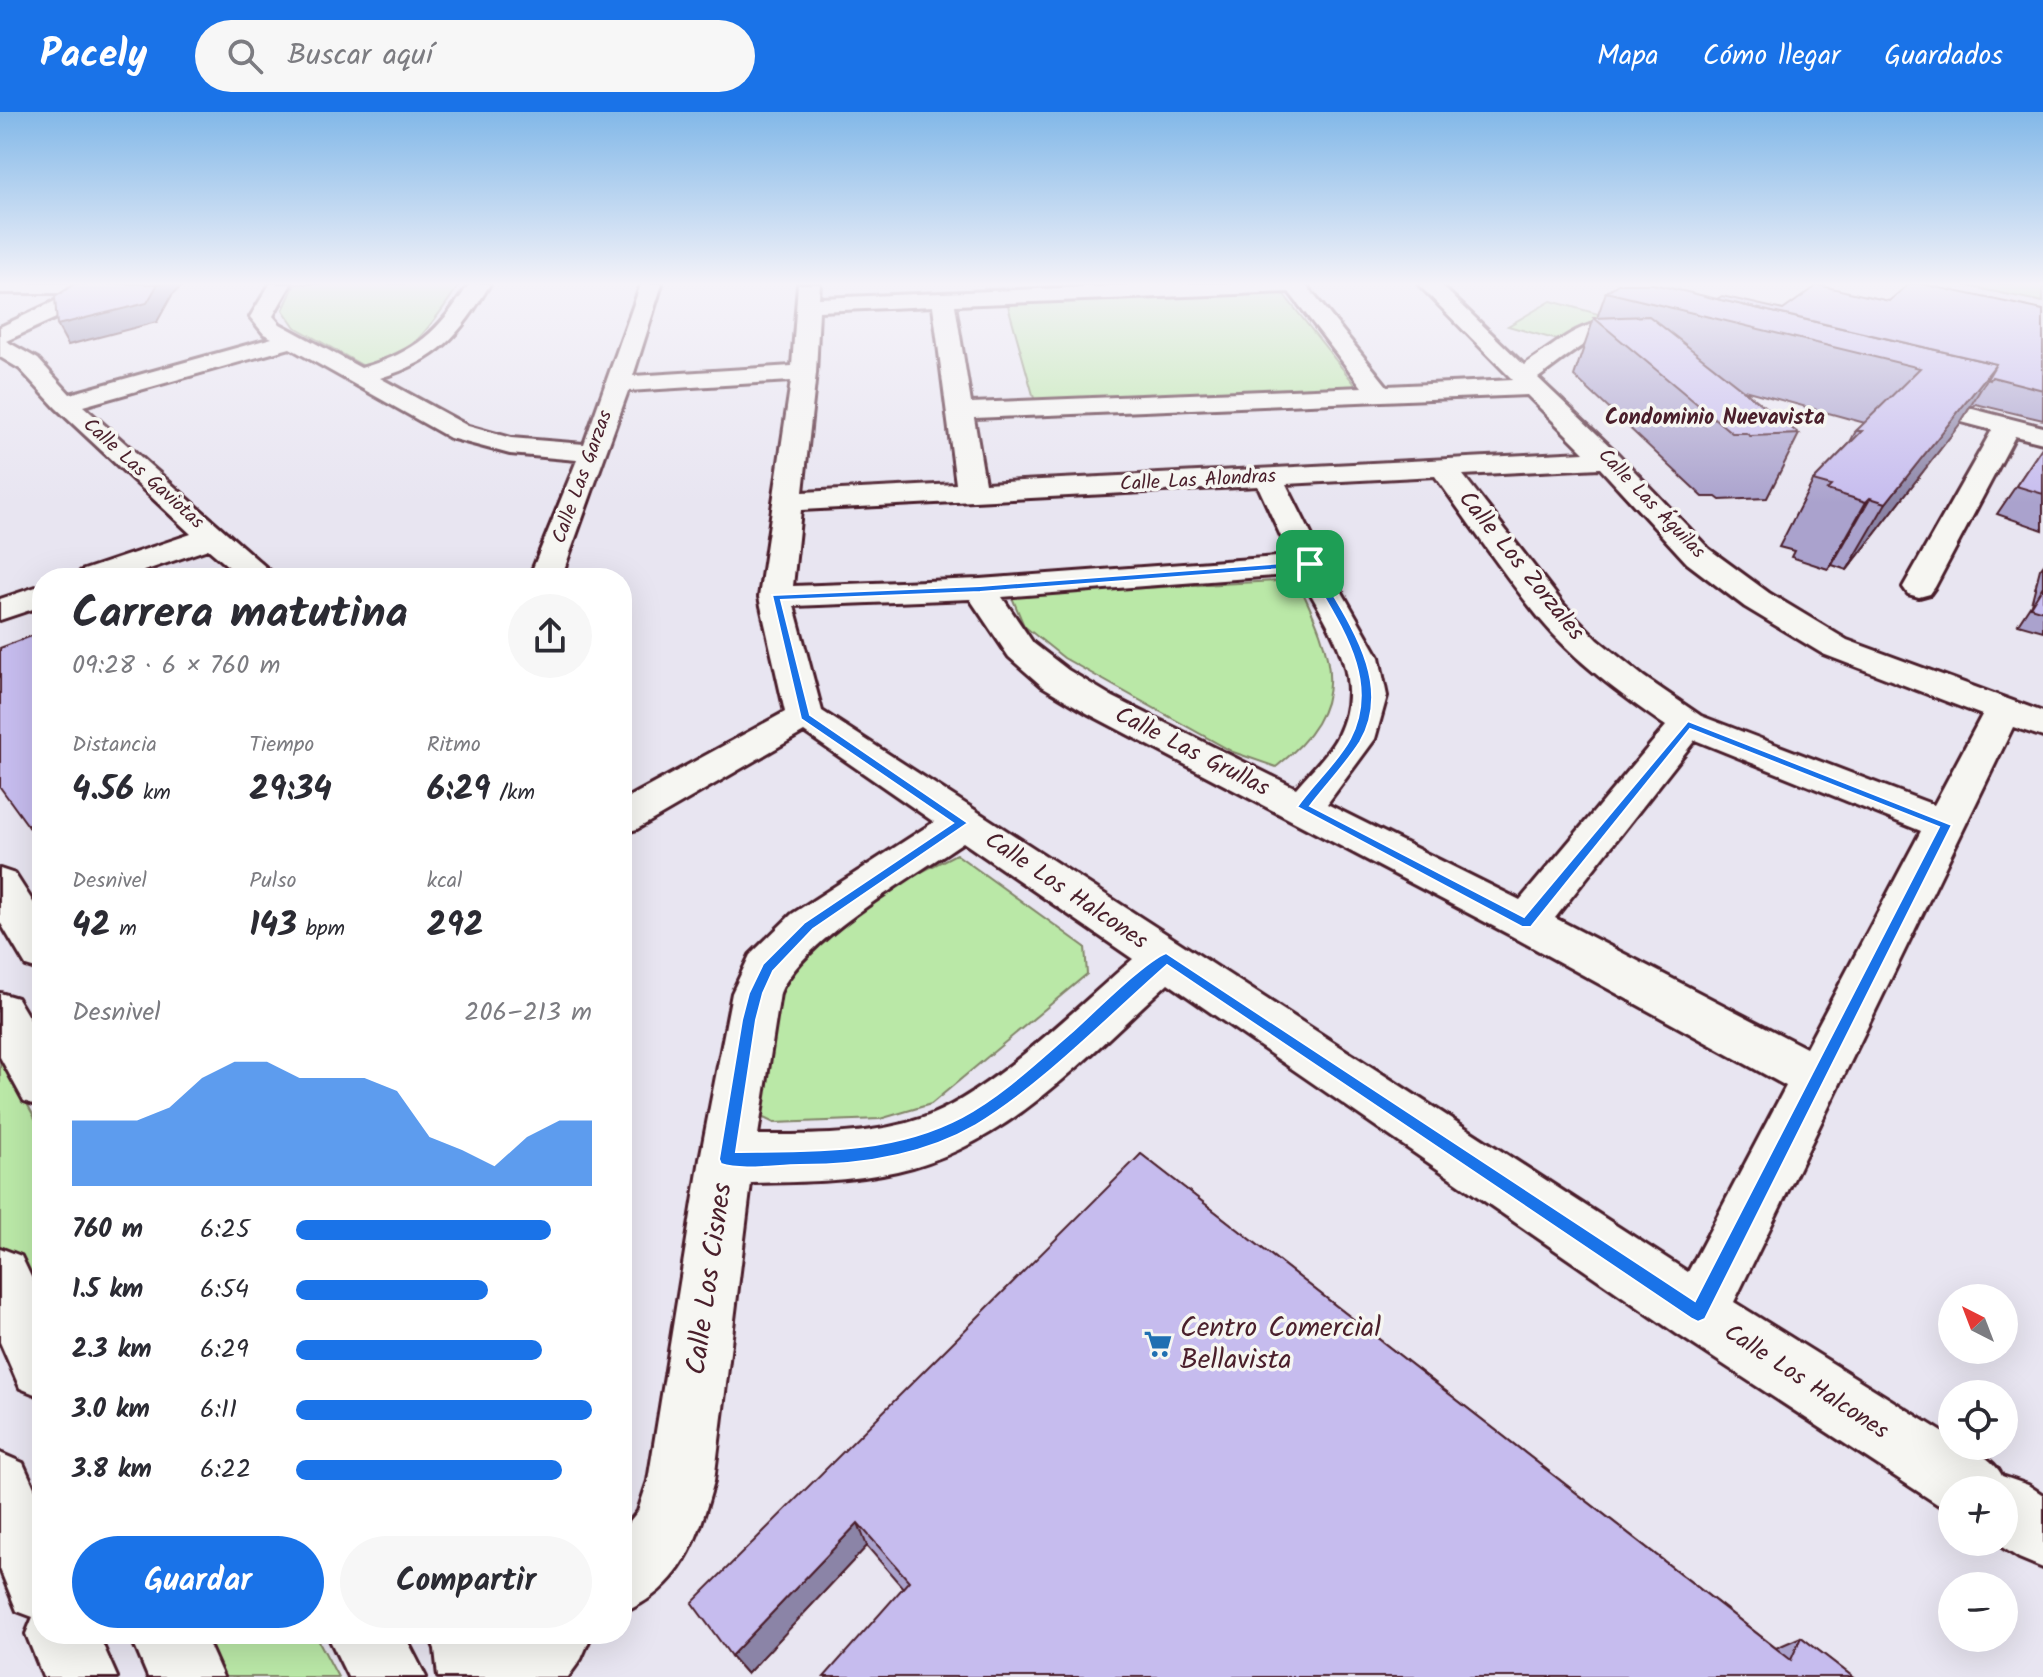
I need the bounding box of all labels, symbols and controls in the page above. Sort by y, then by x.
search box [195,20,755,92]
text: Pacely [40,26,147,86]
text: Buscar aquí [287,32,433,80]
icon: search [223,34,267,78]
text: Mapa [1597,34,1659,79]
text: Cómo llegar [1703,34,1840,79]
text: Guardados [1884,34,2003,79]
district label: Condominio Nuevavista [1605,401,1825,436]
street label: Calle Las Garzas [544,405,622,548]
street label: Calle Las Gaviotas [75,410,211,538]
street label: Calle Las Águilas [1590,441,1713,567]
street label: Calle Las Alondras [1119,461,1277,501]
street label: Calle Los Zorzales [1448,482,1594,650]
pin [1276,530,1344,598]
icon: arrive [1288,542,1332,586]
text: Carrera matutina [72,580,408,650]
button: share [508,594,592,678]
text: 09:28 · 6 × 760 m [72,645,280,687]
street label: Calle Las Grullas [1108,696,1276,808]
text: Distancia [72,728,157,763]
text: Tiempo [249,728,314,763]
text: Ritmo [427,728,481,763]
text: 4.56 [72,763,134,817]
text: 29:34 [249,763,332,817]
text: 6:29 [427,763,490,817]
text: km [134,776,171,811]
text: /km [490,776,535,811]
street label: Calle Los Halcones [976,822,1156,960]
text: Desnivel [72,864,147,899]
text: Pulso [249,864,297,899]
text: kcal [427,864,462,899]
text: 42 [72,899,110,953]
text: 143 [249,899,297,953]
text: 292 [427,899,484,953]
text: m [110,912,137,947]
text: bpm [297,912,345,947]
text: Desnivel [72,992,161,1034]
text: 206–213 m [464,992,592,1034]
street label: Calle Los Cisnes [674,1180,746,1378]
text: 760 m [72,1209,143,1251]
text: 6:25 [200,1209,250,1251]
text: 1.5 km [72,1269,143,1311]
text: 6:54 [200,1269,249,1311]
north arrow [1938,1284,2018,1364]
map controls [1938,1284,2018,1652]
place label: Centro Comercial Bellavista [1180,1306,1381,1383]
street label: Calle Los Halcones [1716,1314,1896,1450]
text: 2.3 km [72,1329,152,1371]
text: 6:29 [200,1329,249,1371]
supermarket icon: Centro Comercial Bellavista [1143,1329,1173,1359]
button: locate [1938,1380,2018,1460]
text: 3.0 km [72,1389,150,1431]
text: 6:11 [200,1389,237,1431]
text: 3.8 km [72,1449,152,1491]
text: 6:22 [200,1449,251,1491]
button: + [1938,1476,2018,1556]
button: Guardar [72,1536,324,1628]
button: Compartir [340,1536,592,1628]
button: − [1938,1572,2018,1652]

